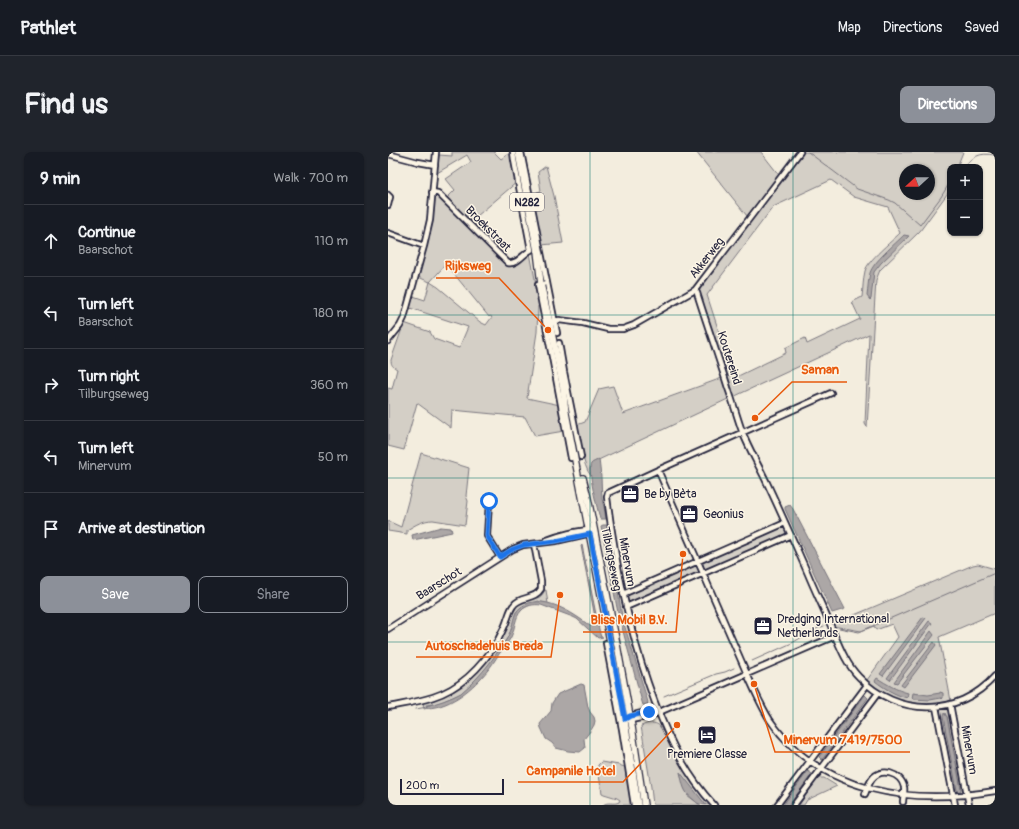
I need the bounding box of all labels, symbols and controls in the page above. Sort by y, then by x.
text: Pathlet [20,16,76,40]
text: Map [838,19,861,36]
text: Directions [883,19,942,36]
text: Saved [964,19,999,36]
button: Directions [900,86,995,123]
text: Find us [24,87,108,122]
north arrow [899,164,935,200]
map controls [947,164,983,236]
button: + [947,164,983,200]
text: 9 min [40,168,80,189]
text: Walk · 700 m [273,170,348,186]
road number: N282 [510,193,544,211]
button: − [947,200,983,236]
street label: Broekstraat [462,203,514,255]
text: Continue [78,223,136,242]
icon: ahead [40,230,62,252]
text: 110 m [315,233,348,249]
street label: Akkerweg [686,234,728,282]
text: Baarschot [78,242,133,258]
callout: Rijksweg [436,253,499,278]
text: Rijksweg [445,258,492,274]
text: Turn left [78,295,134,314]
icon: left [40,302,62,324]
text: 180 m [313,305,348,321]
text: Baarschot [78,314,133,330]
street label: Koutereind [713,329,745,387]
callout: Saman [792,357,847,382]
text: Saman [801,362,840,378]
text: Turn right [78,367,139,386]
icon: right [40,374,62,396]
text: 360 m [310,377,348,393]
text: Tilburgseweg [78,386,149,402]
text: Turn left [78,439,134,458]
icon: left [40,446,62,468]
text: 50 m [318,449,348,465]
text: Minervum [78,458,132,474]
office icon: Be by Bèta [619,483,641,505]
place label: Be by Bèta [644,487,697,502]
route start [480,492,498,510]
office icon: Geonius [678,503,700,525]
place label: Geonius [703,507,744,522]
icon: arrive [40,518,62,540]
text: Arrive at destination [78,519,205,538]
street label: Tilburgseweg [597,526,625,592]
street label: Minervum [615,536,639,588]
street label: Baarschot [414,564,465,604]
button: Save [40,576,190,613]
button: Share [198,576,348,613]
callout: Bliss Mobil B.V. [583,607,676,632]
text: Bliss Mobil B.V. [590,612,668,628]
place label: Dredging International Netherlands [777,612,890,641]
office icon: Dredging International Netherlands [752,615,774,637]
callout: Autoschadehuis Breda [416,632,551,657]
text: Autoschadehuis Breda [425,638,543,654]
route end [640,703,658,721]
hotel icon: Premiere Classe [696,724,718,746]
street label: Minervum [957,724,981,776]
callout: Minervum 7419/7500 [775,727,910,752]
text: Minervum 7419/7500 [784,732,903,748]
place label: Premiere Classe [667,747,747,762]
callout: Campanile Hotel [518,757,623,782]
text: Campanile Hotel [526,763,616,779]
scale bar [400,777,504,796]
text: 200 m [406,779,439,792]

